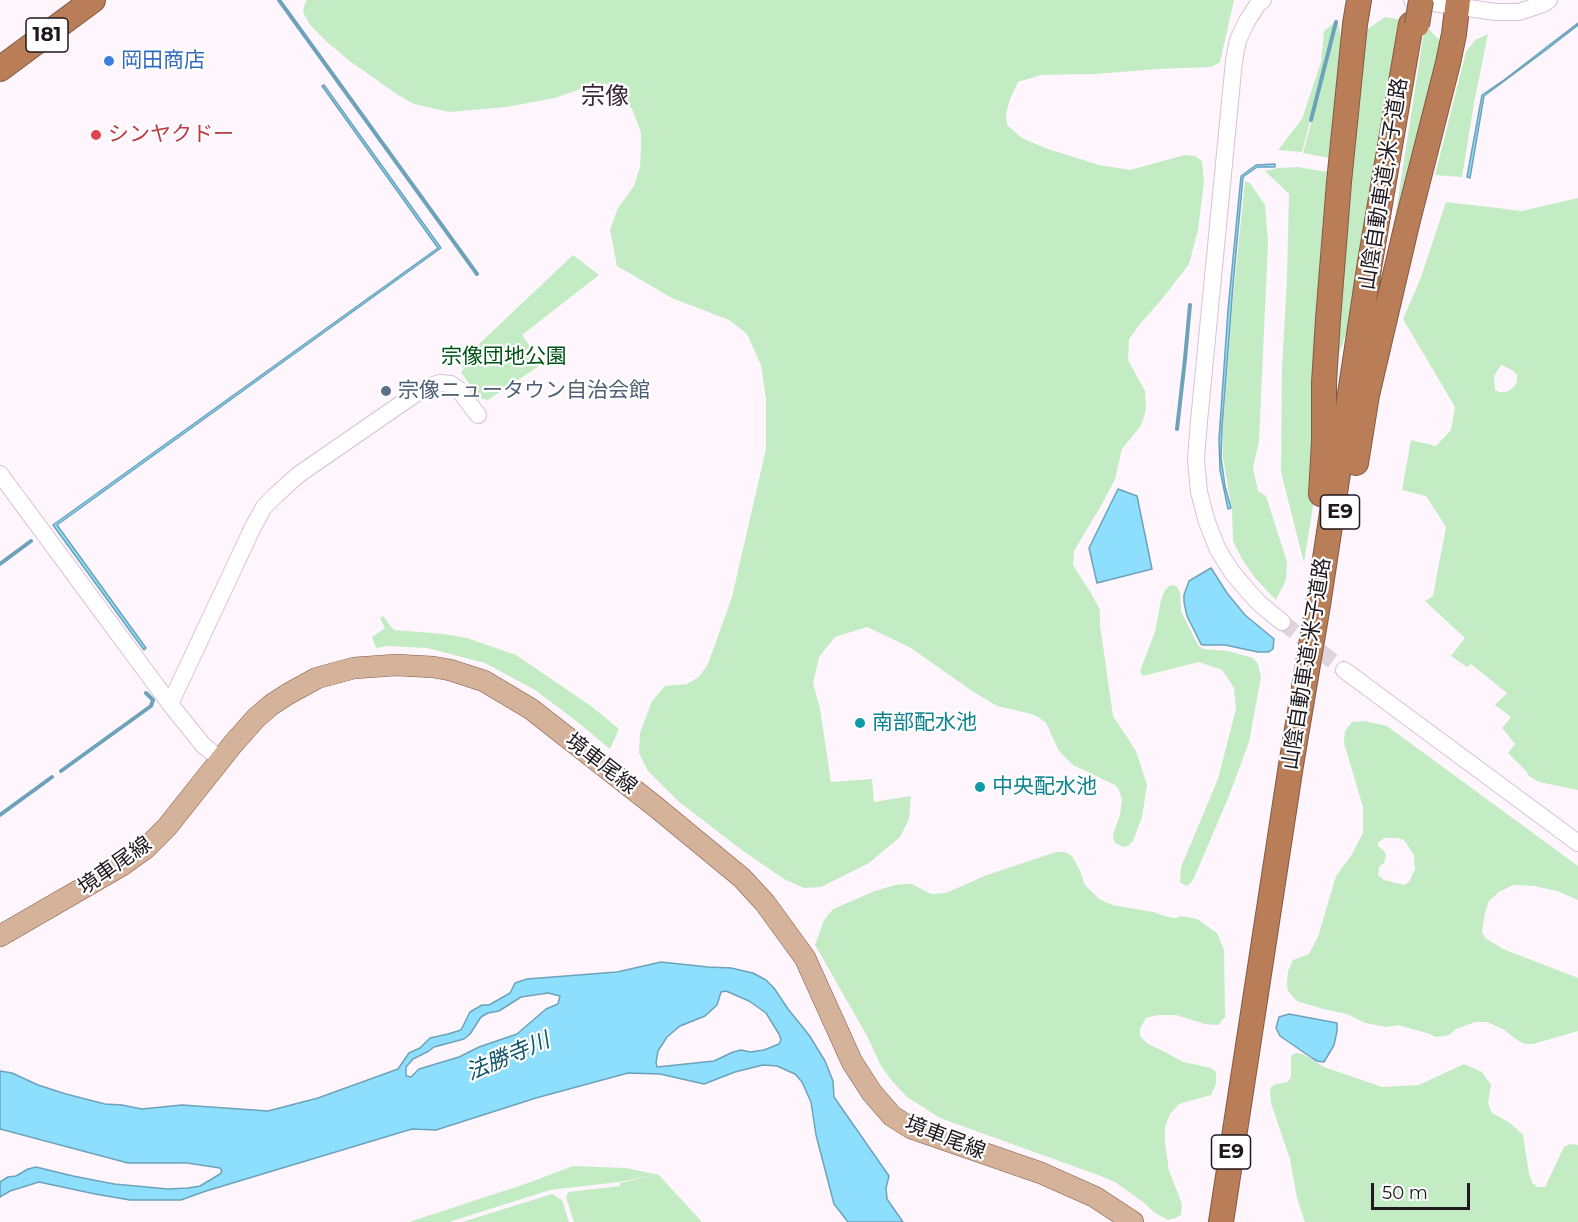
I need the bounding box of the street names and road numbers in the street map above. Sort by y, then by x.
road number: 181 [26,18,68,52]
street label: 山陰自動車道;米子道路 [1355,76,1413,292]
road number: E9 [1320,495,1360,529]
street label: 山陰自動車道;米子道路 [1278,556,1336,772]
street label: 境車尾線 [560,728,642,800]
street label: 境車尾線 [73,832,157,900]
street label: 境車尾線 [901,1111,989,1165]
road number: E9 [1212,1135,1250,1169]

